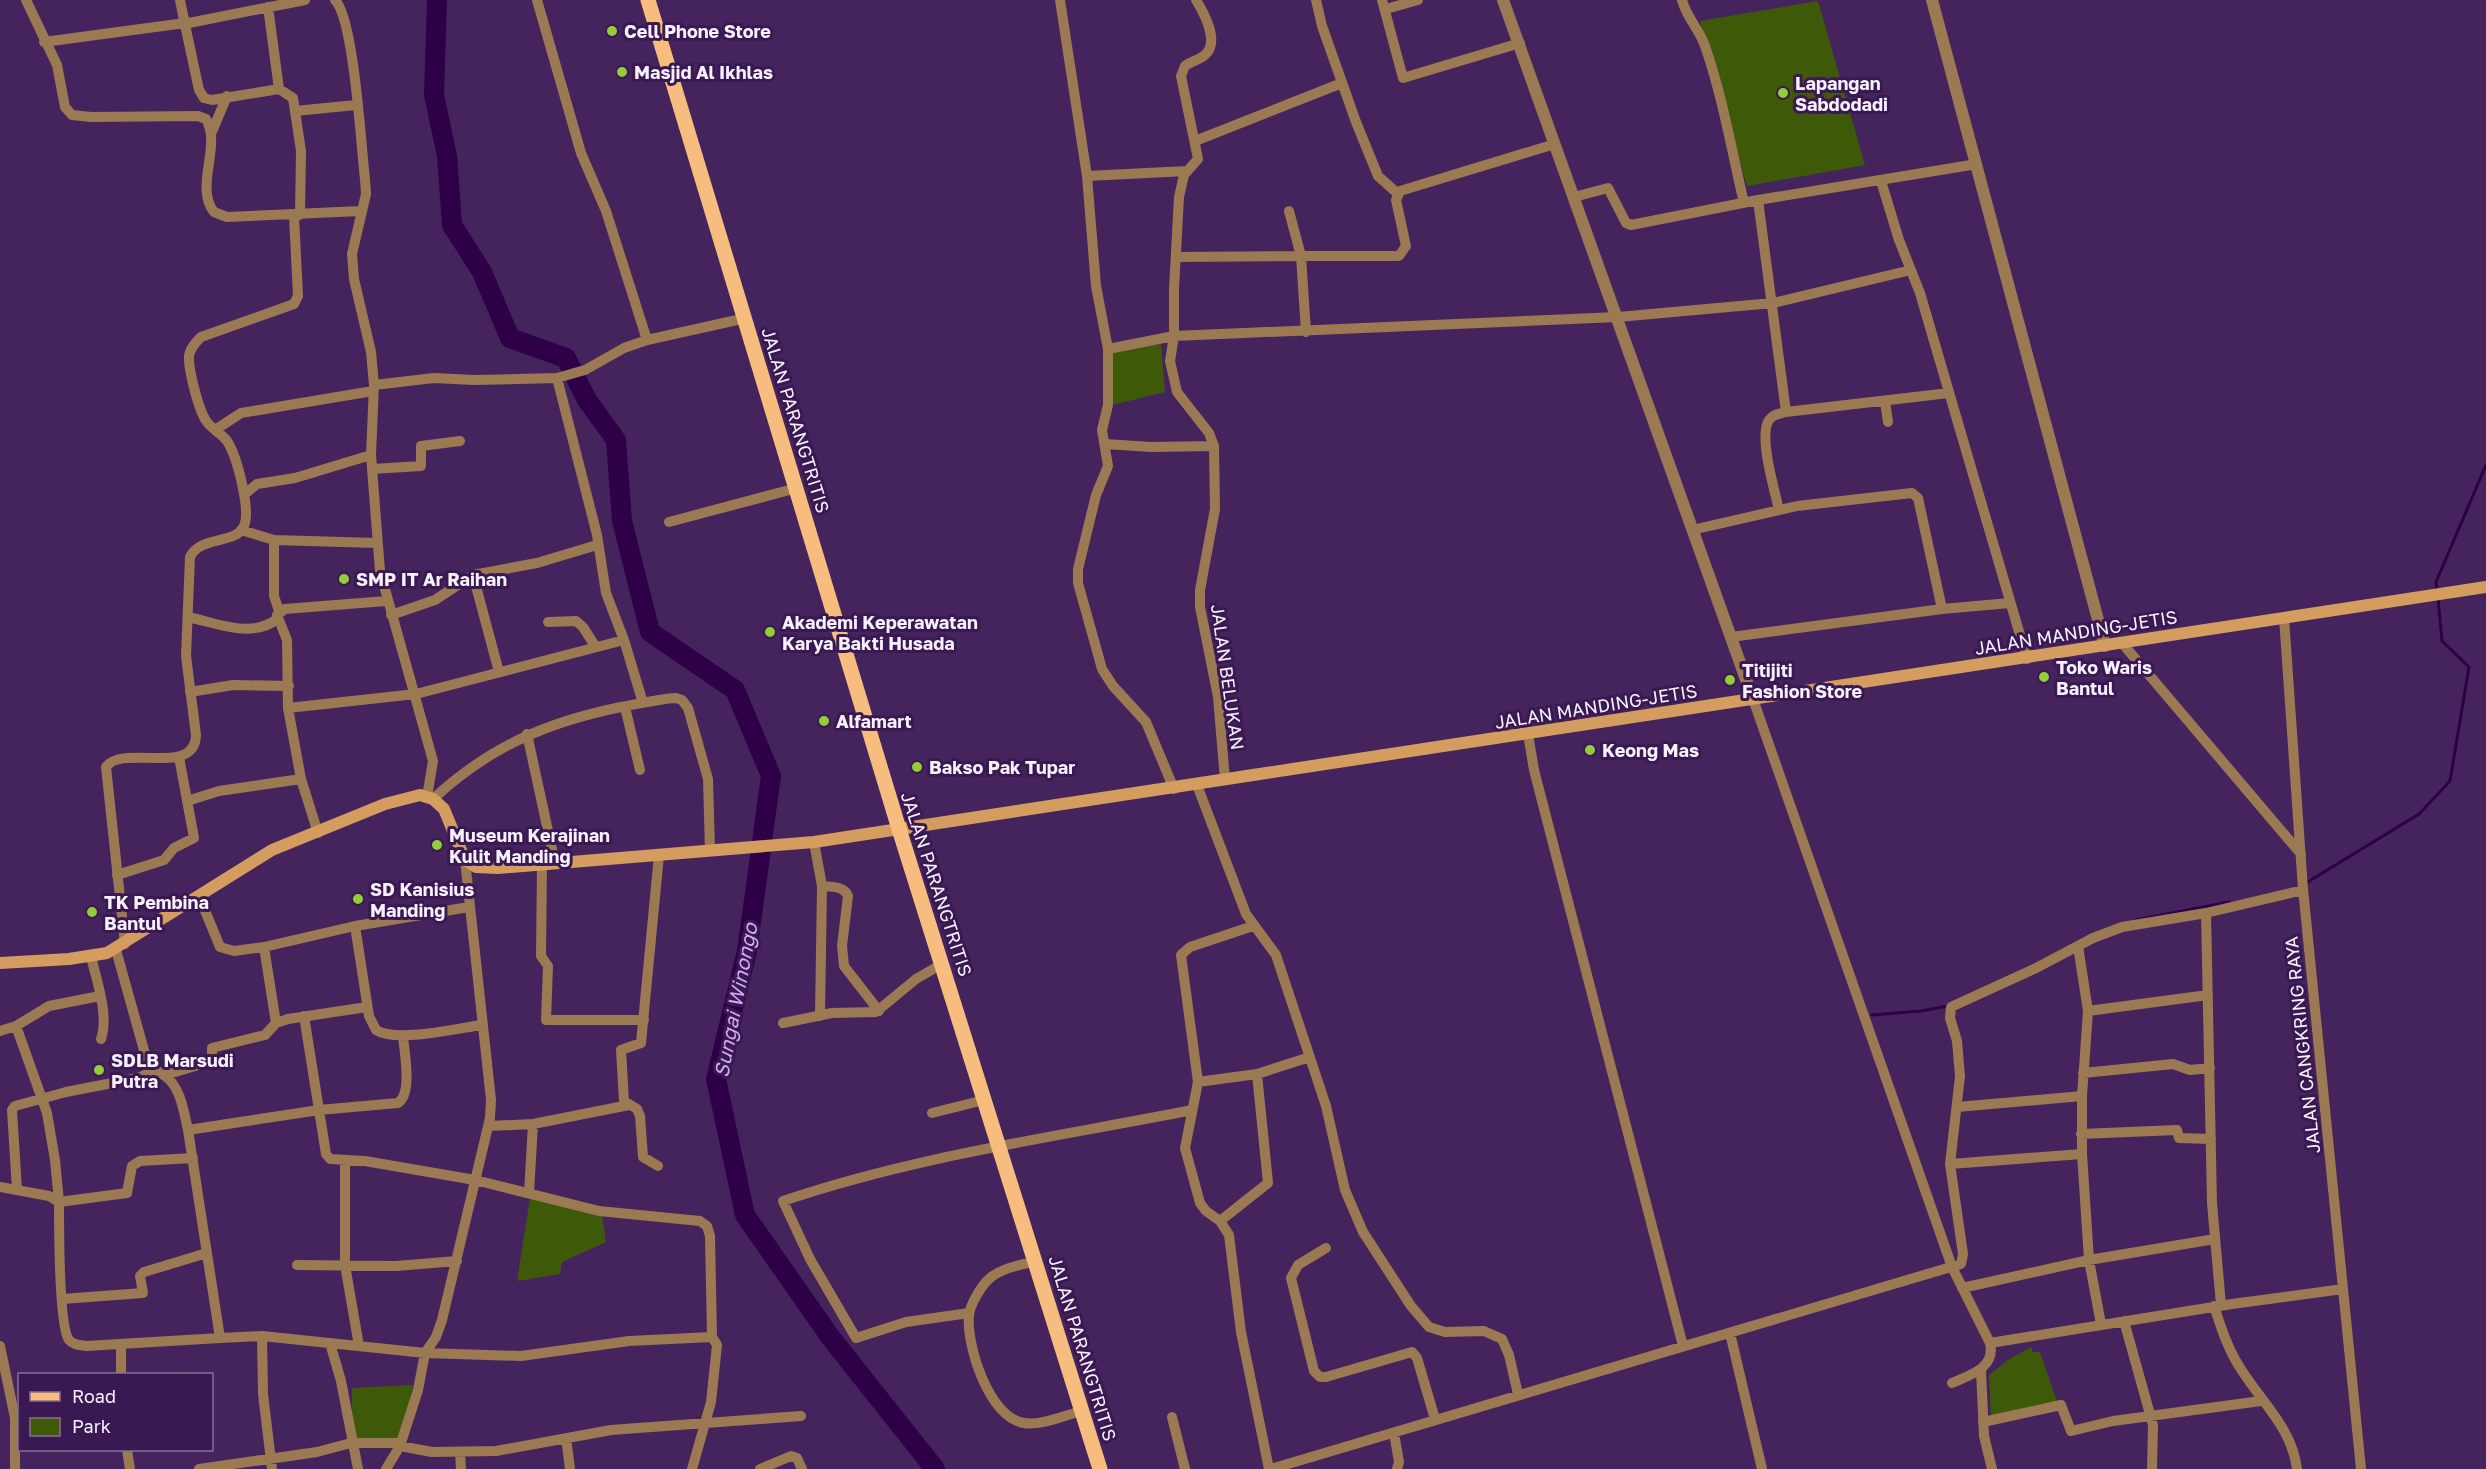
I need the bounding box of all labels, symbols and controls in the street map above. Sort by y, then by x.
place label: Cell Phone Store [624,20,771,42]
marker: Cell Phone Store [605,24,619,38]
place label: Masjid Al Ikhlas [634,61,773,83]
marker: Masjid Al Ikhlas [615,65,629,79]
place label: Lapangan Sabdodadi [1795,72,1888,115]
marker: Lapangan Sabdodadi [1776,86,1790,100]
street label: JALAN PARANGTRITIS [757,325,835,515]
place label: SMP IT Ar Raihan [356,568,507,590]
marker: SMP IT Ar Raihan [337,572,351,586]
street label: JALAN BELUKAN [1207,603,1249,751]
street label: JALAN MANDING-JETIS [1973,605,2179,659]
place label: Akademi Keperawatan Karya Bakti Husada [782,611,978,654]
marker: Akademi Keperawatan Karya Bakti Husada [763,625,777,639]
place label: Toko Waris Bantul [2056,656,2152,699]
place label: Titijiti Fashion Store [1742,659,1863,702]
marker: Toko Waris Bantul [2037,670,2051,684]
marker: Titijiti Fashion Store [1723,673,1737,687]
street label: JALAN MANDING-JETIS [1493,679,1699,733]
place label: Alfamart [836,710,912,732]
marker: Alfamart [817,714,831,728]
place label: Keong Mas [1602,739,1699,761]
marker: Keong Mas [1583,743,1597,757]
place label: Bakso Pak Tupar [929,756,1075,778]
marker: Bakso Pak Tupar [910,760,924,774]
street label: JALAN PARANGTRITIS [897,789,977,979]
place label: Museum Kerajinan Kulit Manding [449,824,610,867]
marker: Museum Kerajinan Kulit Manding [430,838,444,852]
place label: SD Kanisius Manding [370,878,474,921]
place label: TK Pembina Bantul [104,891,209,934]
marker: SD Kanisius Manding [351,892,365,906]
marker: TK Pembina Bantul [85,905,99,919]
water label: Sungai Winongo [708,920,763,1079]
street label: JALAN CANGKRING RAYA [2280,935,2324,1155]
place label: SDLB Marsudi Putra [111,1049,234,1092]
marker: SDLB Marsudi Putra [92,1063,106,1077]
street label: JALAN PARANGTRITIS [1044,1253,1122,1443]
legend [18,1373,213,1451]
text: Road [72,1385,116,1407]
text: Park [72,1415,111,1437]

